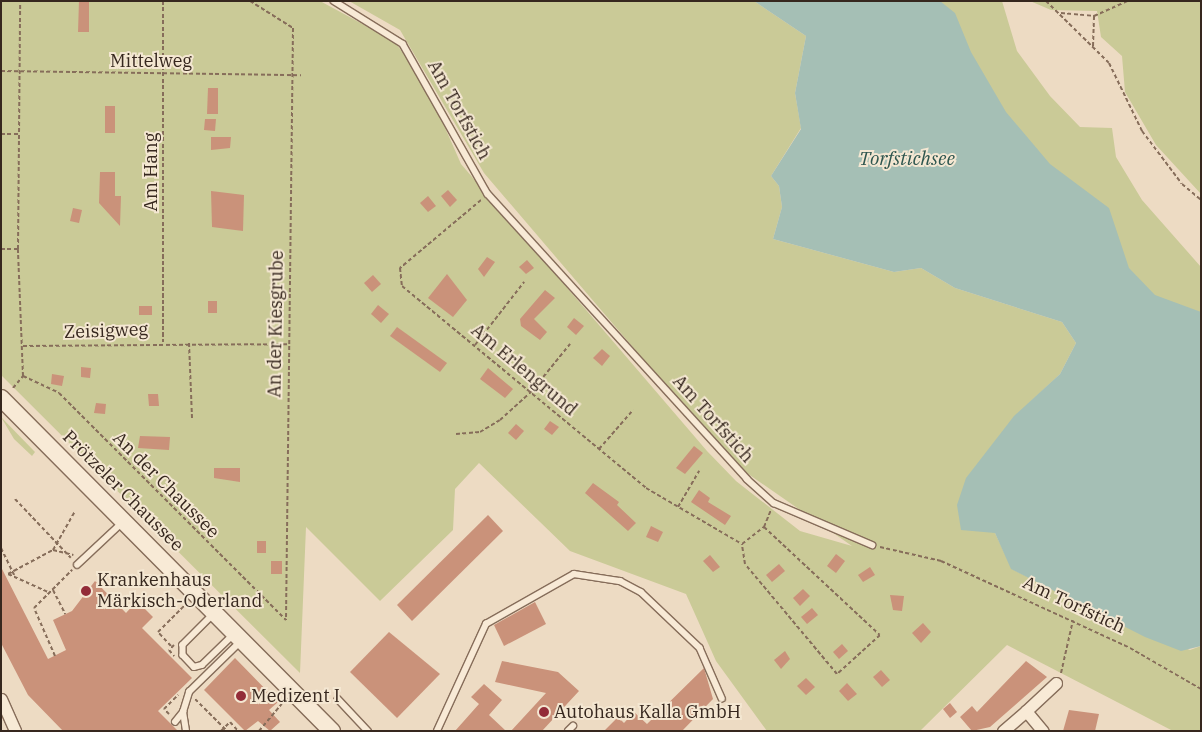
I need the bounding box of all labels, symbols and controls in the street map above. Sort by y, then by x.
street label: Mittelweg [110,50,192,72]
street label: Am Torfstich [423,57,495,163]
street label: Am Hang [140,133,162,211]
water label: Torfstichsee [859,148,955,170]
street label: An der Kiesgrube [264,250,288,398]
street label: Zeisigweg [63,319,149,343]
street label: Am Erlengrund [467,319,581,421]
street label: Am Torfstich [668,371,758,467]
street label: Prötzeler Chaussee [58,426,188,556]
street label: An der Chaussee [108,427,224,543]
place label: Krankenhaus Märkisch-Oderland [97,570,263,612]
street label: Am Torfstich [1019,572,1129,638]
marker: Krankenhaus Märkisch-Oderland [79,584,93,598]
place label: Medizent I [251,685,340,707]
marker: Medizent I [235,690,247,702]
place label: Autohaus Kalla GmbH [554,701,741,723]
marker: Autohaus Kalla GmbH [538,706,550,718]

